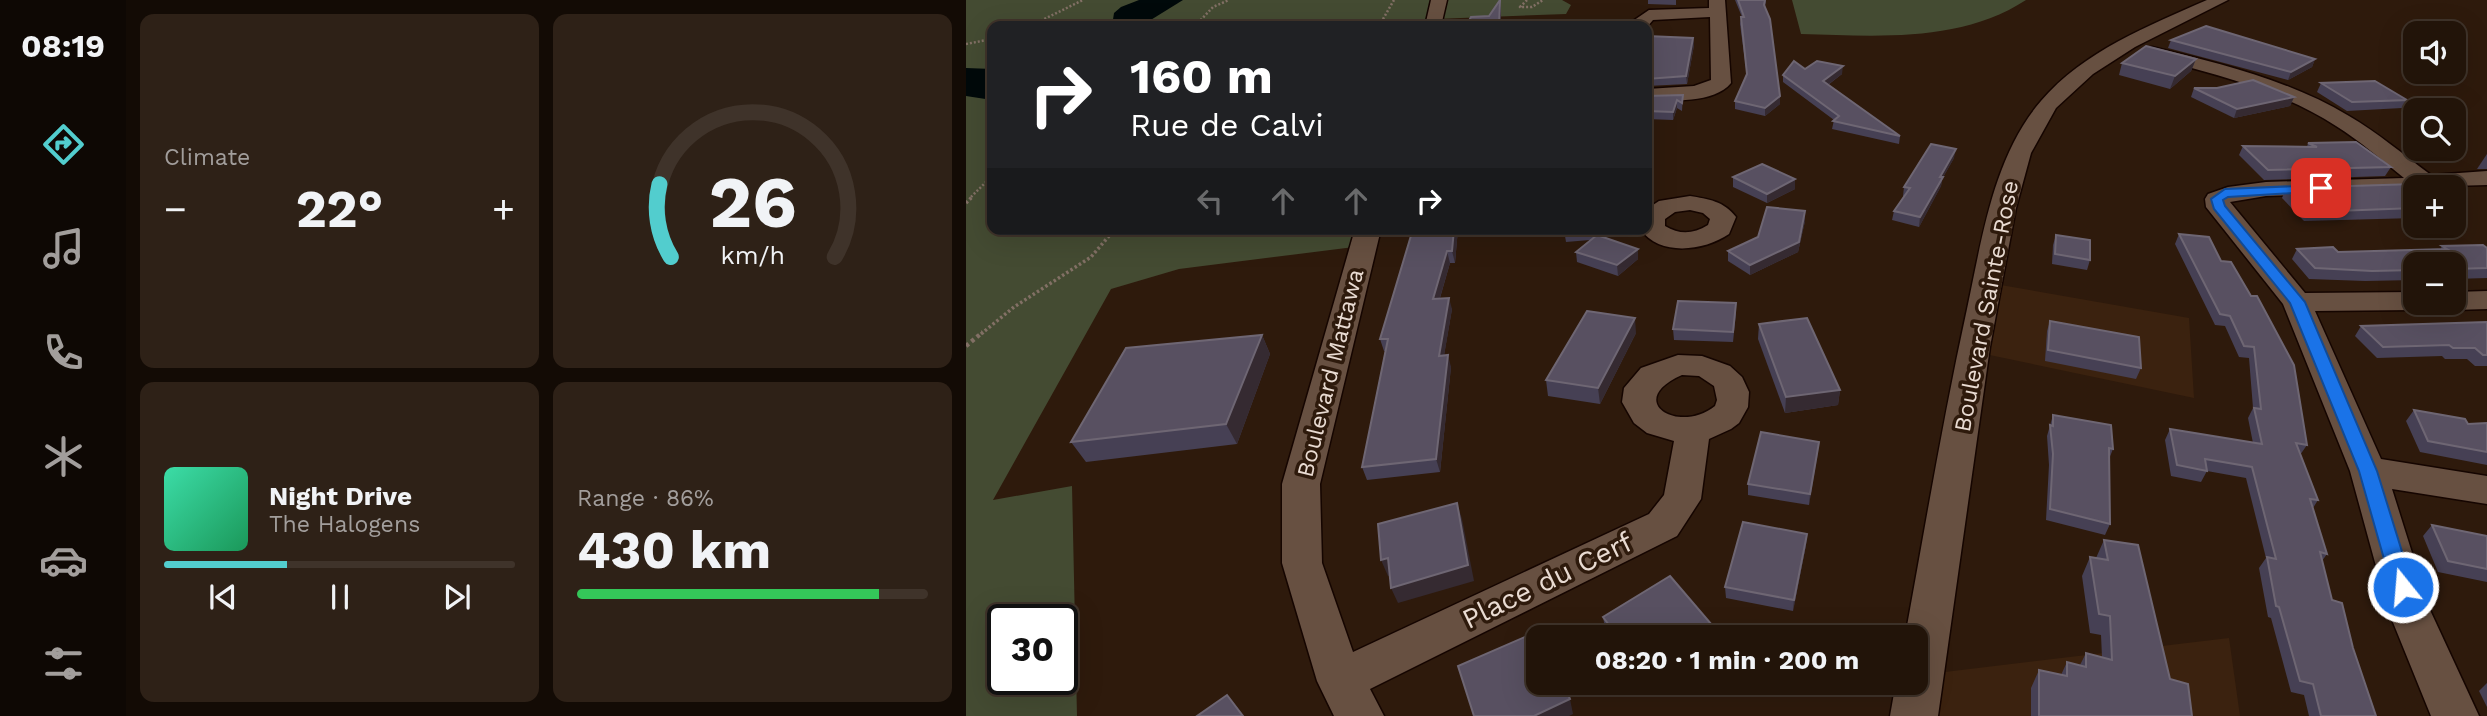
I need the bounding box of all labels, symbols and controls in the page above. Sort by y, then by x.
map controls [2403,21,2466,315]
button: sound [2403,21,2466,84]
text: 08:19 [21,27,105,65]
text: 160 m [1130,47,1273,105]
icon: right [1015,49,1106,140]
button: search [2403,98,2466,161]
text: Rue de Calvi [1130,106,1324,144]
icon: directions [39,120,88,169]
text: Climate [164,144,250,171]
pin [2291,158,2351,218]
text: 26 [708,159,797,245]
icon: arrive [2302,169,2340,207]
button: + [2403,175,2466,238]
street label: Boulevard Sainte-Rose [1949,178,2024,434]
text: 22° [296,179,383,240]
icon: left [1191,182,1229,220]
icon: ahead [1264,182,1302,220]
icon: ahead [1337,182,1375,220]
icon: right [1410,182,1448,220]
text: − [164,187,187,231]
text: + [492,187,515,231]
icon: music [39,224,88,273]
text: km/h [720,241,785,270]
button: − [2403,252,2466,315]
street label: Boulevard Mattawa [1292,266,1369,480]
icon: phone [39,328,88,377]
icon: climate [39,432,88,481]
text: Night Drive [269,481,412,511]
text: Range · 86% [577,485,714,512]
text: The Halogens [269,511,420,538]
text: 430 km [577,520,771,581]
street label: Place du Cerf [1457,525,1638,636]
icon: car [39,536,88,585]
position arrow [2366,550,2440,624]
icon: previous [204,578,242,616]
icon: pause [321,578,359,616]
icon: next [438,578,476,616]
speed limit sign: 30 [987,604,1078,695]
icon: filters [39,639,88,688]
text: 08:20 · 1 min · 200 m [1595,645,1859,675]

